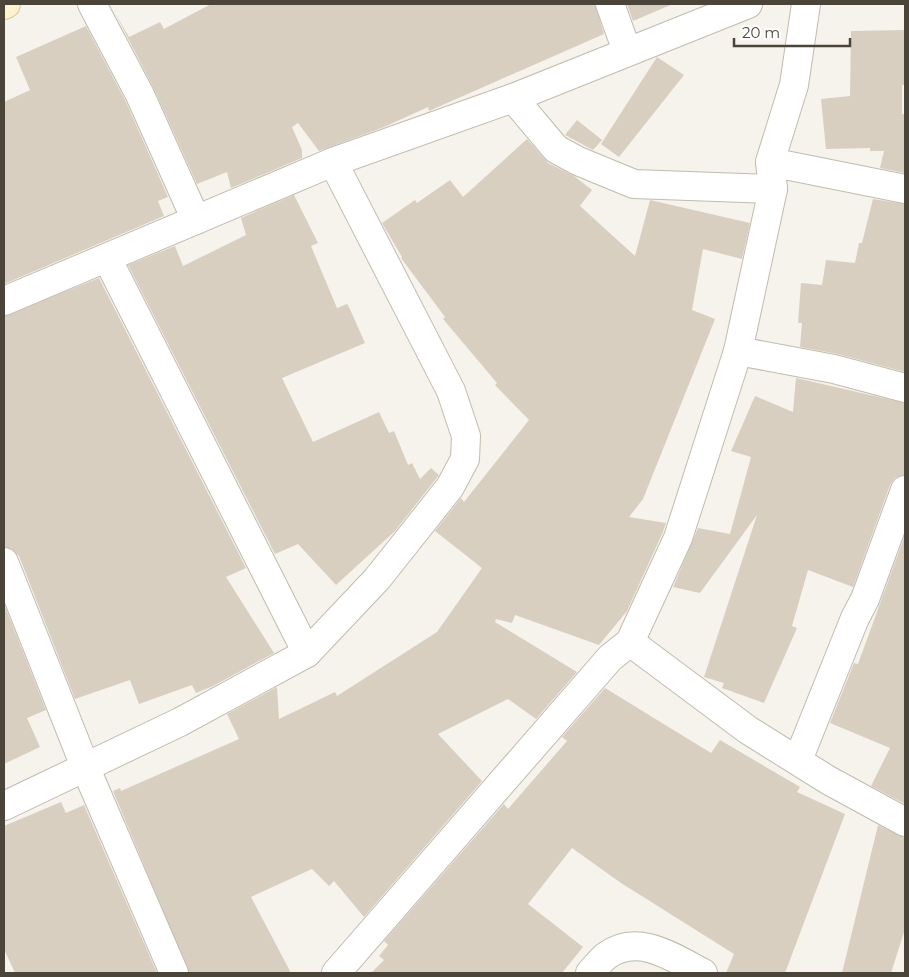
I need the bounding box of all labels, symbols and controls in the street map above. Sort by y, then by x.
scale bar [734,15,850,47]
text: 20 m [742,23,780,42]

